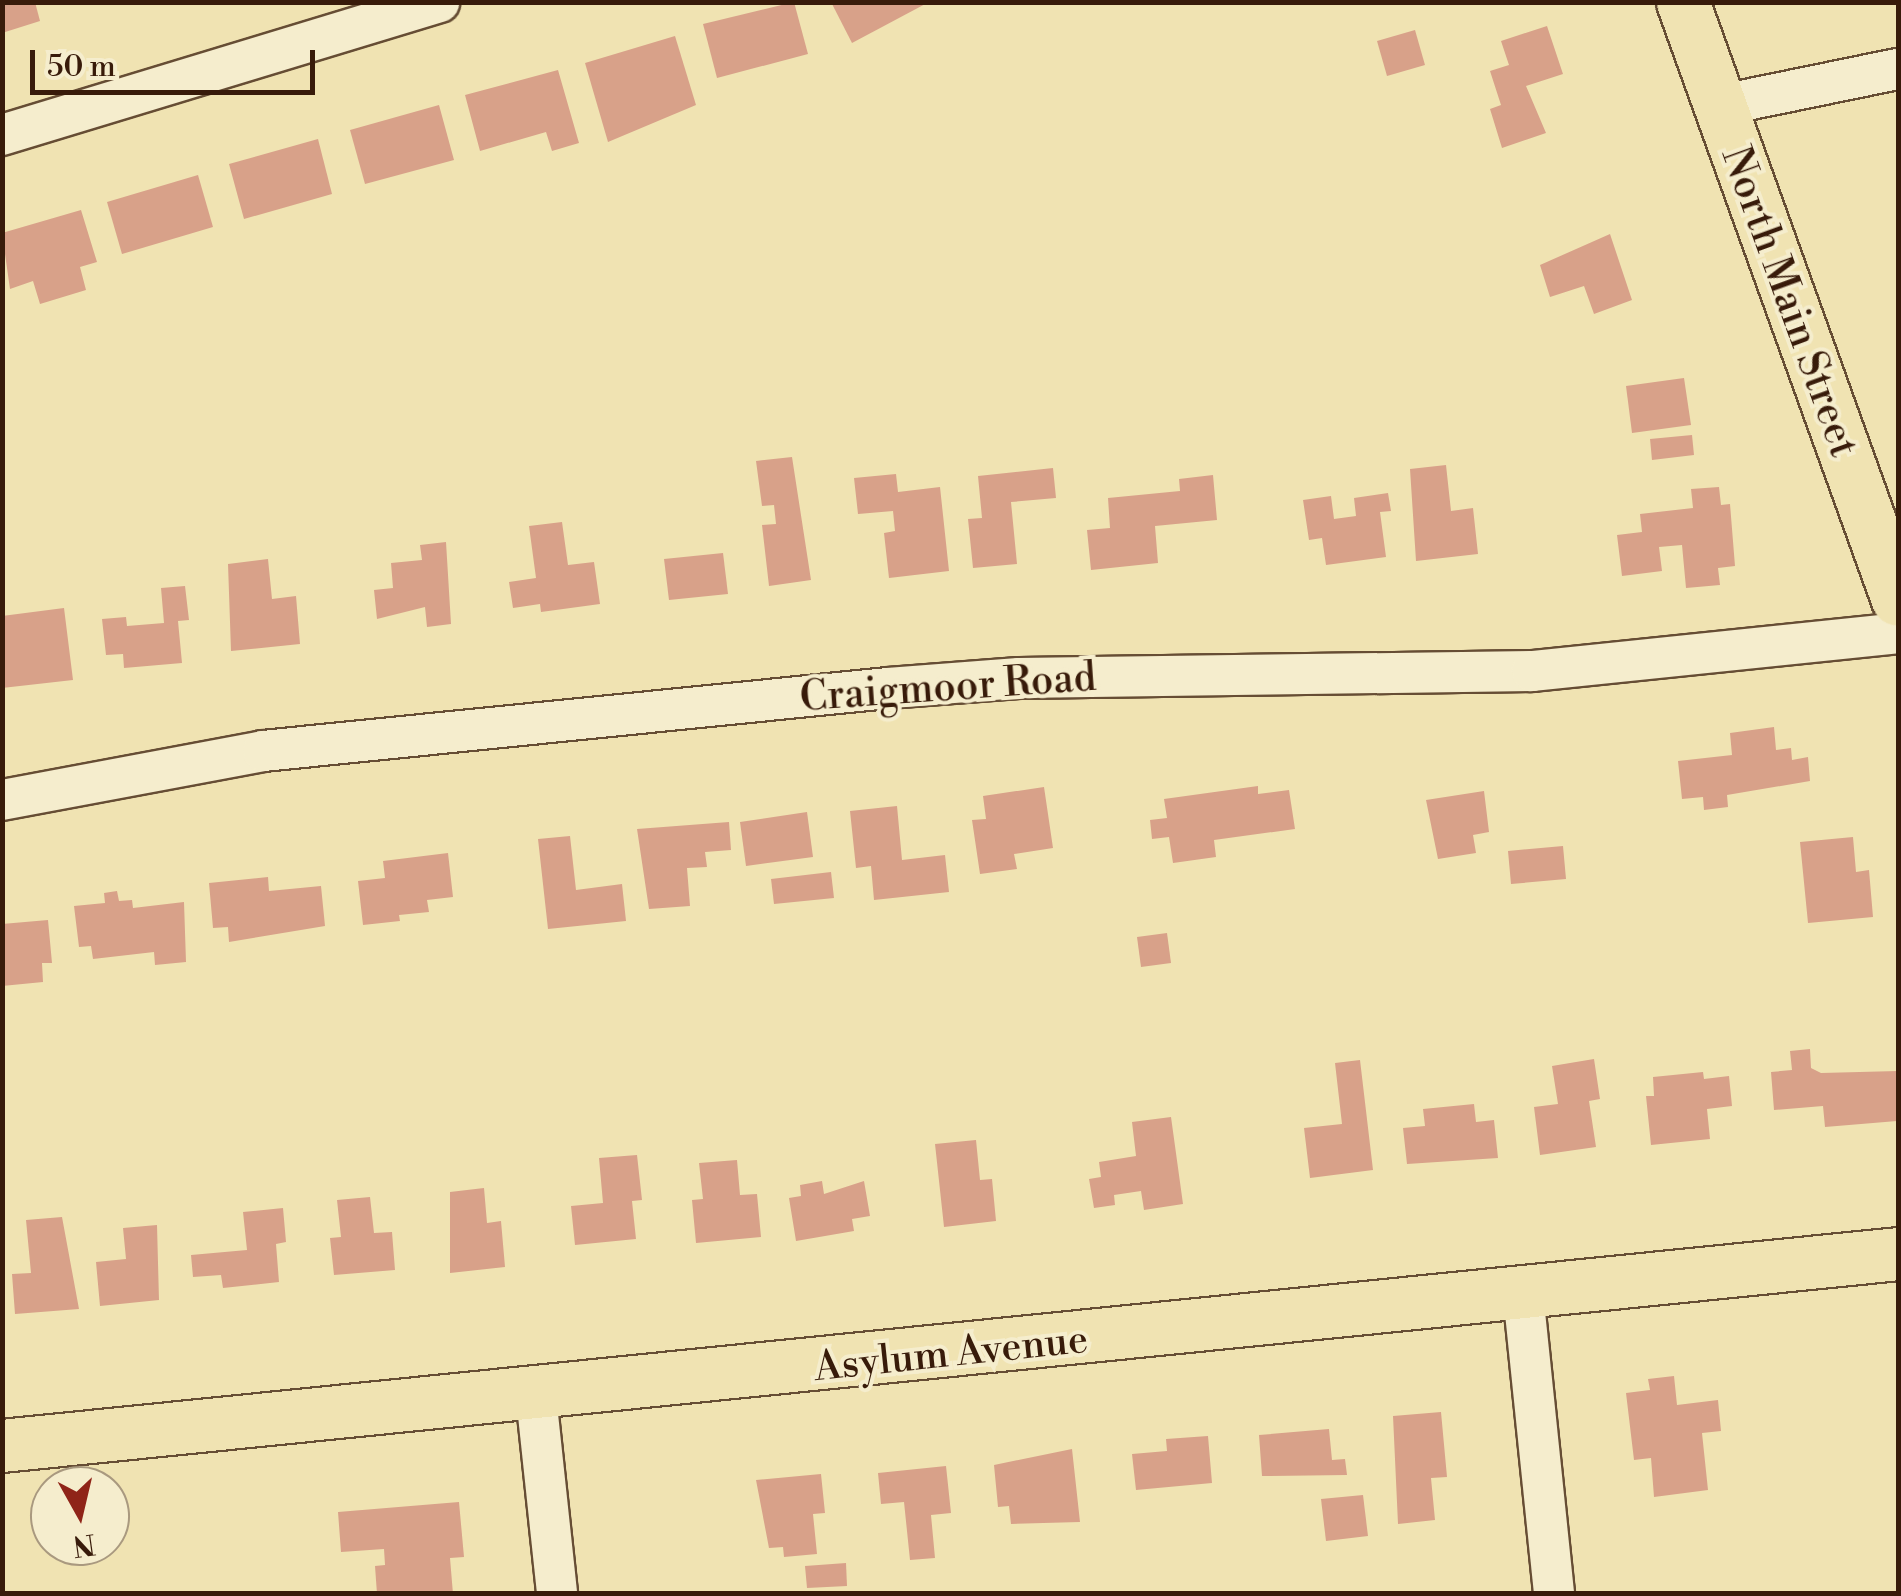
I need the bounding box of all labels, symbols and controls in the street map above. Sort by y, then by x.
scale bar [35,30,320,92]
text: 50 m [47,48,116,86]
street label: North Main Street [1711,140,1867,464]
street label: Craigmoor Road [798,654,1098,722]
street label: Asylum Avenue [812,1316,1090,1392]
north arrow [30,1466,130,1566]
text: N [71,1525,97,1563]

